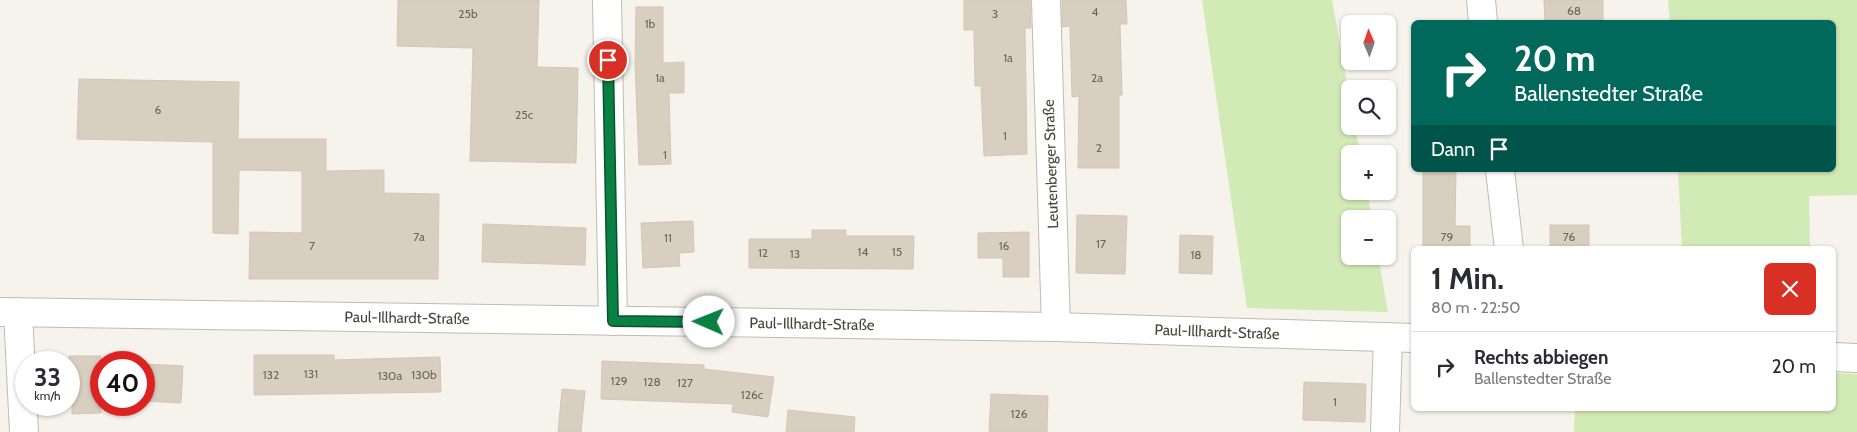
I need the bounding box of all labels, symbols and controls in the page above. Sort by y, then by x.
house number: 68 [1567,3,1581,18]
house number: 4 [1092,4,1099,19]
house number: 25b [458,6,478,21]
house number: 3 [992,6,998,21]
north arrow [1341,15,1396,70]
map controls [1341,15,1396,265]
house number: 1b [645,16,656,31]
text: 20 m [1514,37,1596,80]
pin [587,39,629,81]
icon: right [1431,40,1496,105]
icon: arrive [594,46,622,74]
house number: 1a [1003,50,1013,65]
house number: 1a [655,70,665,85]
house number: 2a [1091,70,1103,85]
button: search [1341,80,1396,135]
text: Ballenstedter Straße [1514,80,1703,107]
street label: Leutenberger Straße [1040,99,1062,229]
house number: 6 [155,102,162,117]
house number: 25c [515,107,534,122]
house number: 1 [1003,128,1007,143]
icon: arrive [1485,135,1513,163]
text: Dann [1431,138,1475,161]
house number: 2 [1096,140,1102,155]
button: + [1341,145,1396,200]
house number: 1 [663,147,667,162]
button: − [1341,210,1396,265]
house number: 7a [413,229,425,244]
house number: 79 [1441,229,1454,244]
house number: 76 [1563,229,1575,244]
house number: 11 [664,230,672,245]
house number: 17 [1096,236,1106,251]
house number: 7 [309,238,315,253]
house number: 16 [999,238,1010,253]
house number: 14 [858,244,868,259]
house number: 15 [892,244,902,259]
house number: 12 [758,245,768,260]
house number: 13 [790,246,800,261]
house number: 18 [1190,247,1202,262]
text: 1 Min. [1431,260,1504,297]
button: close [1764,263,1816,315]
position arrow [682,295,734,347]
text: 80 m · 22:50 [1431,298,1520,317]
street label: Paul-Illhardt-Straße [344,308,470,328]
street label: Paul-Illhardt-Straße [749,314,875,334]
street label: Paul-Illhardt-Straße [1154,321,1280,343]
text: Rechts abbiegen [1474,346,1608,369]
speed limit sign: 40 [90,351,155,416]
icon: right [1431,353,1459,381]
text: 20 m [1772,355,1816,378]
text: 33 [34,362,61,392]
house number: 131 [304,366,318,381]
house number: 132 [263,367,279,382]
house number: 130b [411,367,437,382]
house number: 130a [378,368,403,383]
text: Ballenstedter Straße [1474,369,1612,388]
house number: 129 [610,373,628,388]
house number: 128 [643,374,661,389]
house number: 127 [677,375,693,390]
house number: 126c [741,387,764,402]
text: km/h [34,388,61,403]
house number: 1 [1333,394,1337,409]
house number: 126 [1010,406,1028,421]

